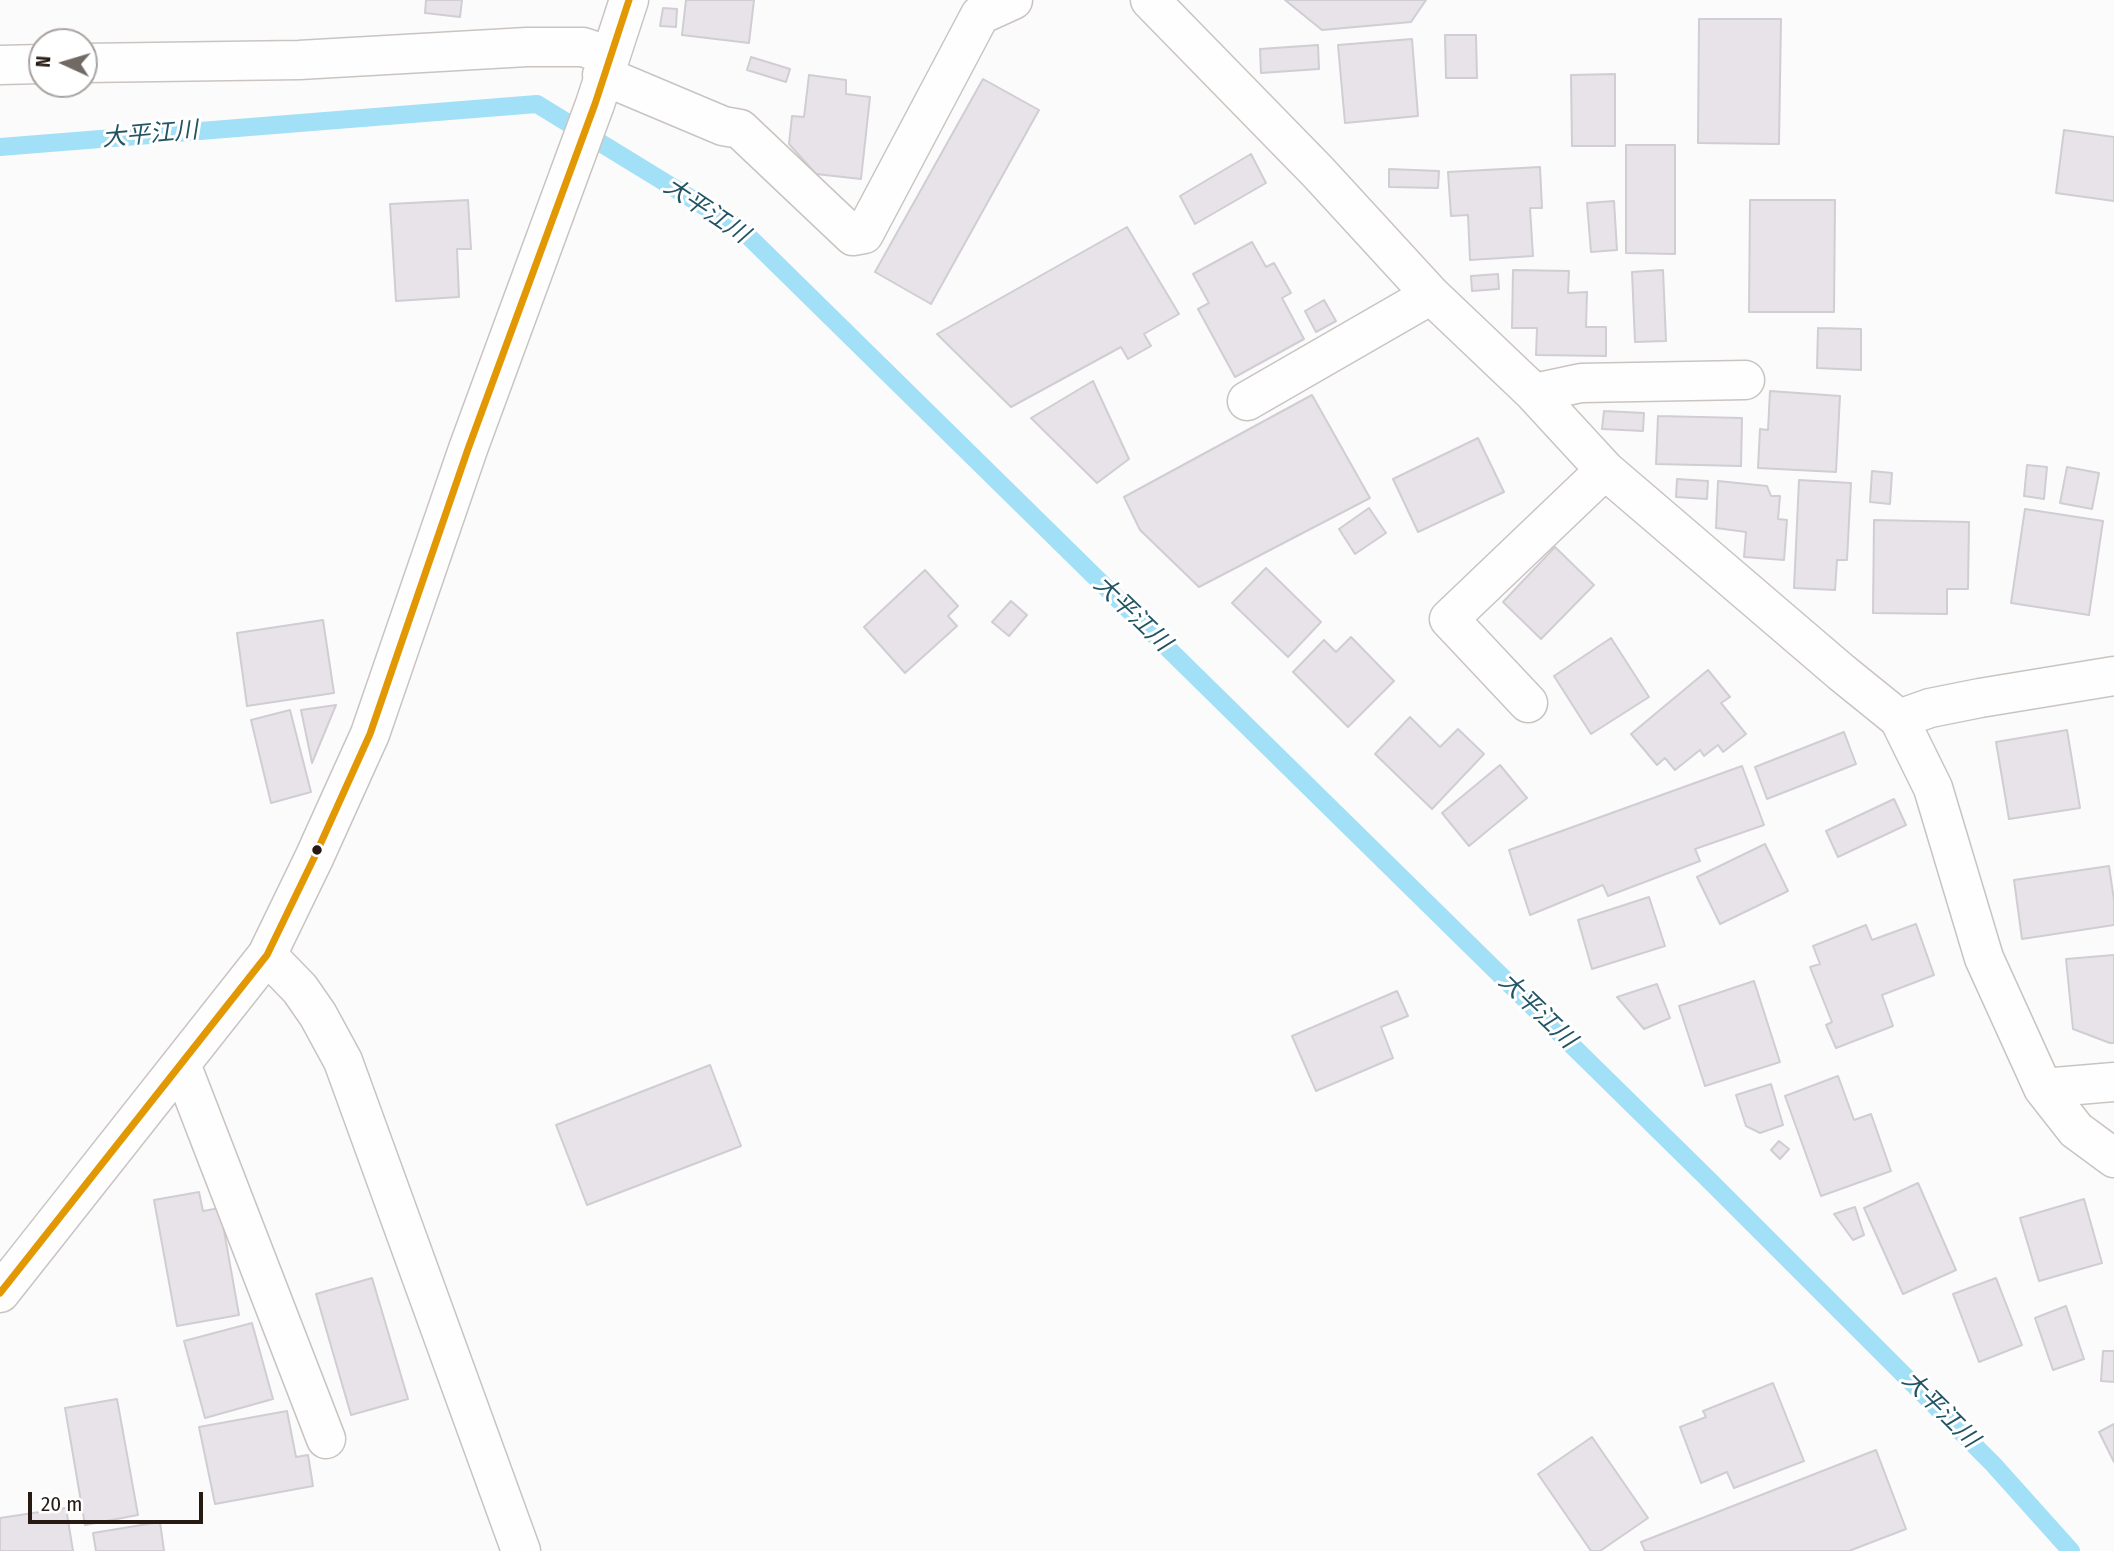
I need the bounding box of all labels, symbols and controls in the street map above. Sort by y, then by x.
north arrow [28,28,98,98]
text: N [32,55,55,68]
water label: 大平江川 [101,116,199,154]
water label: 大平江川 [658,172,754,250]
water label: 大平江川 [1087,570,1177,658]
unlabelled marker [310,843,324,857]
water label: 大平江川 [1492,967,1582,1055]
water label: 大平江川 [1896,1366,1984,1454]
scale bar [32,1478,206,1522]
text: 20 m [41,1491,82,1517]

